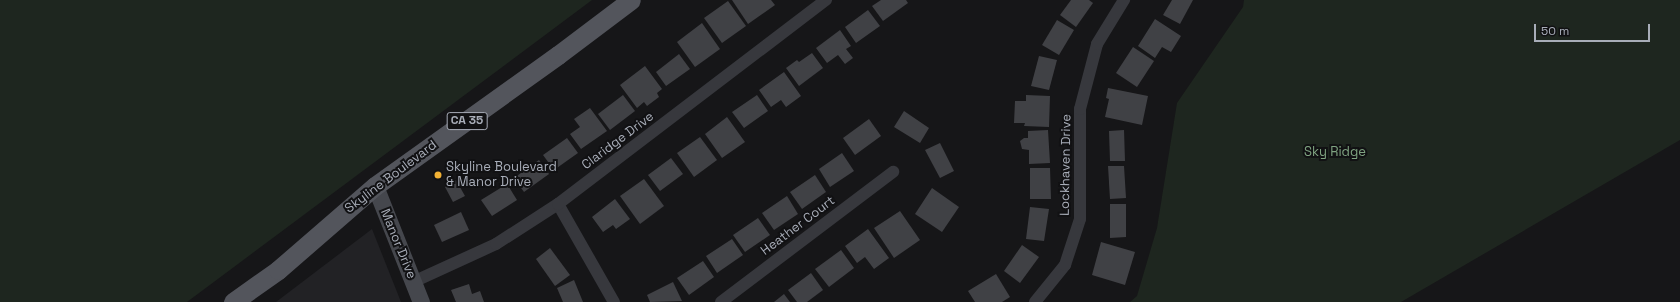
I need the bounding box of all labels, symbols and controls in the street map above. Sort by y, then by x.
scale bar [1536,16,1652,42]
text: 50 m [1541,23,1569,39]
street label: Claridge Drive [579,109,657,173]
road number: CA 35 [446,111,488,131]
street label: Lockhaven Drive [1057,114,1075,216]
street label: Skyline Boulevard [342,137,440,217]
park label: Sky Ridge [1304,144,1366,160]
place label: Skyline Boulevard & Manor Drive [446,160,557,191]
marker: Skyline Boulevard & Manor Drive [433,170,443,180]
street label: Heather Court [758,193,838,259]
street label: Manor Drive [377,207,419,281]

